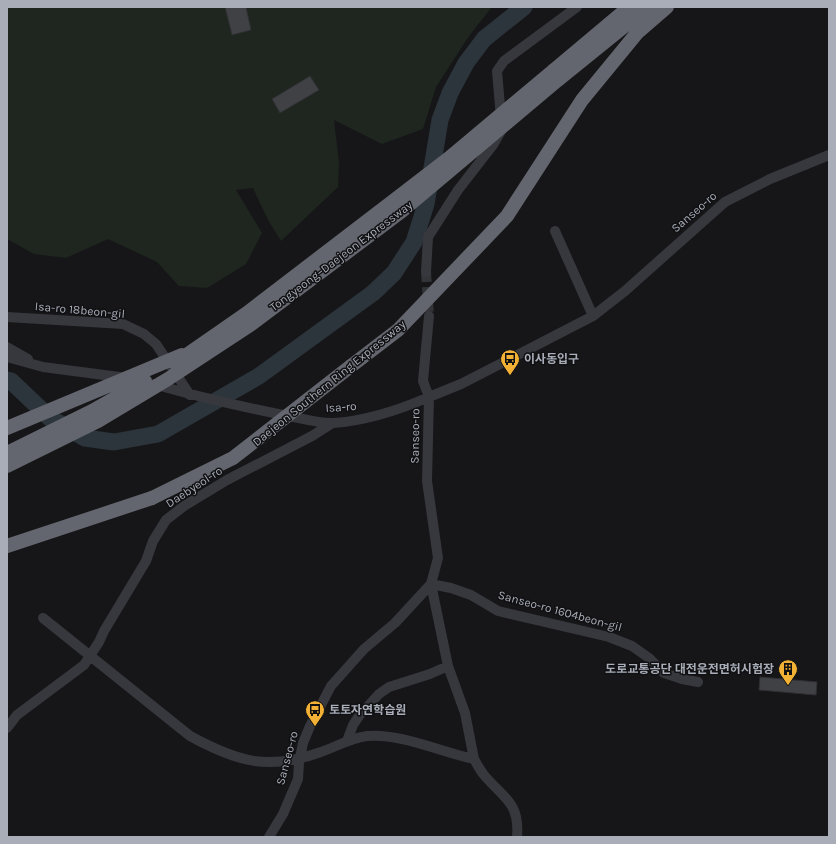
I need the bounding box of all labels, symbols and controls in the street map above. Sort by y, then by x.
street label: Sanseo-ro [669,189,719,235]
street label: Tongyeong–Daejeon Expressway [267,198,415,314]
street label: Isa-ro 18beon-gil [34,299,126,321]
street label: Daejeon Southern Ring Expressway [250,317,408,449]
bus stop icon: 이사동입구 [499,348,521,376]
place label: 이사동입구 [524,352,579,366]
street label: Isa-ro [325,399,357,415]
street label: Sanseo-ro [408,408,422,464]
street label: Daebyeol-ro [163,464,225,510]
street label: Sanseo-ro 1604beon-gil [497,588,623,634]
building icon: 도로교통공단 대전운전면허시험장 [777,658,799,686]
place label: 도로교통공단 대전운전면허시험장 [605,662,774,676]
bus stop icon: 토토자연학습원 [304,699,326,727]
place label: 토토자연학습원 [329,703,406,717]
street label: Sanseo-ro [273,730,301,786]

